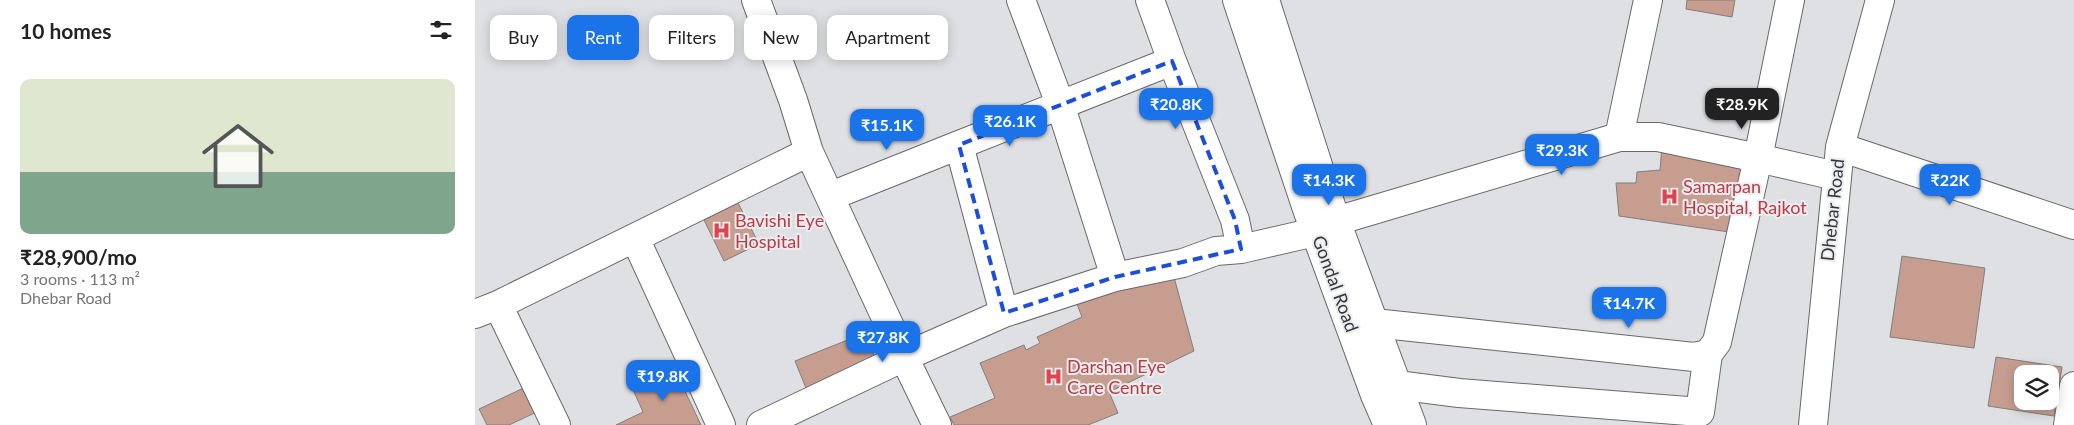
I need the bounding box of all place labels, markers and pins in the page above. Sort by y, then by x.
pin: ₹20.8K [1135,88,1217,130]
pin: ₹28.9K [1701,88,1783,130]
pin: ₹26.1K [969,104,1051,147]
pin: ₹15.1K [846,108,928,151]
pin: ₹29.3K [1521,134,1603,176]
pin: ₹14.3K [1288,164,1370,206]
pin: ₹22K [1920,164,1980,206]
place label: Samarpan Hospital, Rajkot [1683,175,1807,218]
hospital icon: Samarpan Hospital, Rajkot [1659,187,1679,207]
place label: Bavishi Eye Hospital [735,209,824,252]
hospital icon: Bavishi Eye Hospital [711,221,731,241]
pin: ₹14.7K [1588,286,1670,329]
pin: ₹27.8K [842,320,924,363]
place label: Darshan Eye Care Centre [1067,355,1166,398]
pin: ₹19.8K [622,360,704,402]
hospital icon: Darshan Eye Care Centre [1043,367,1063,387]

